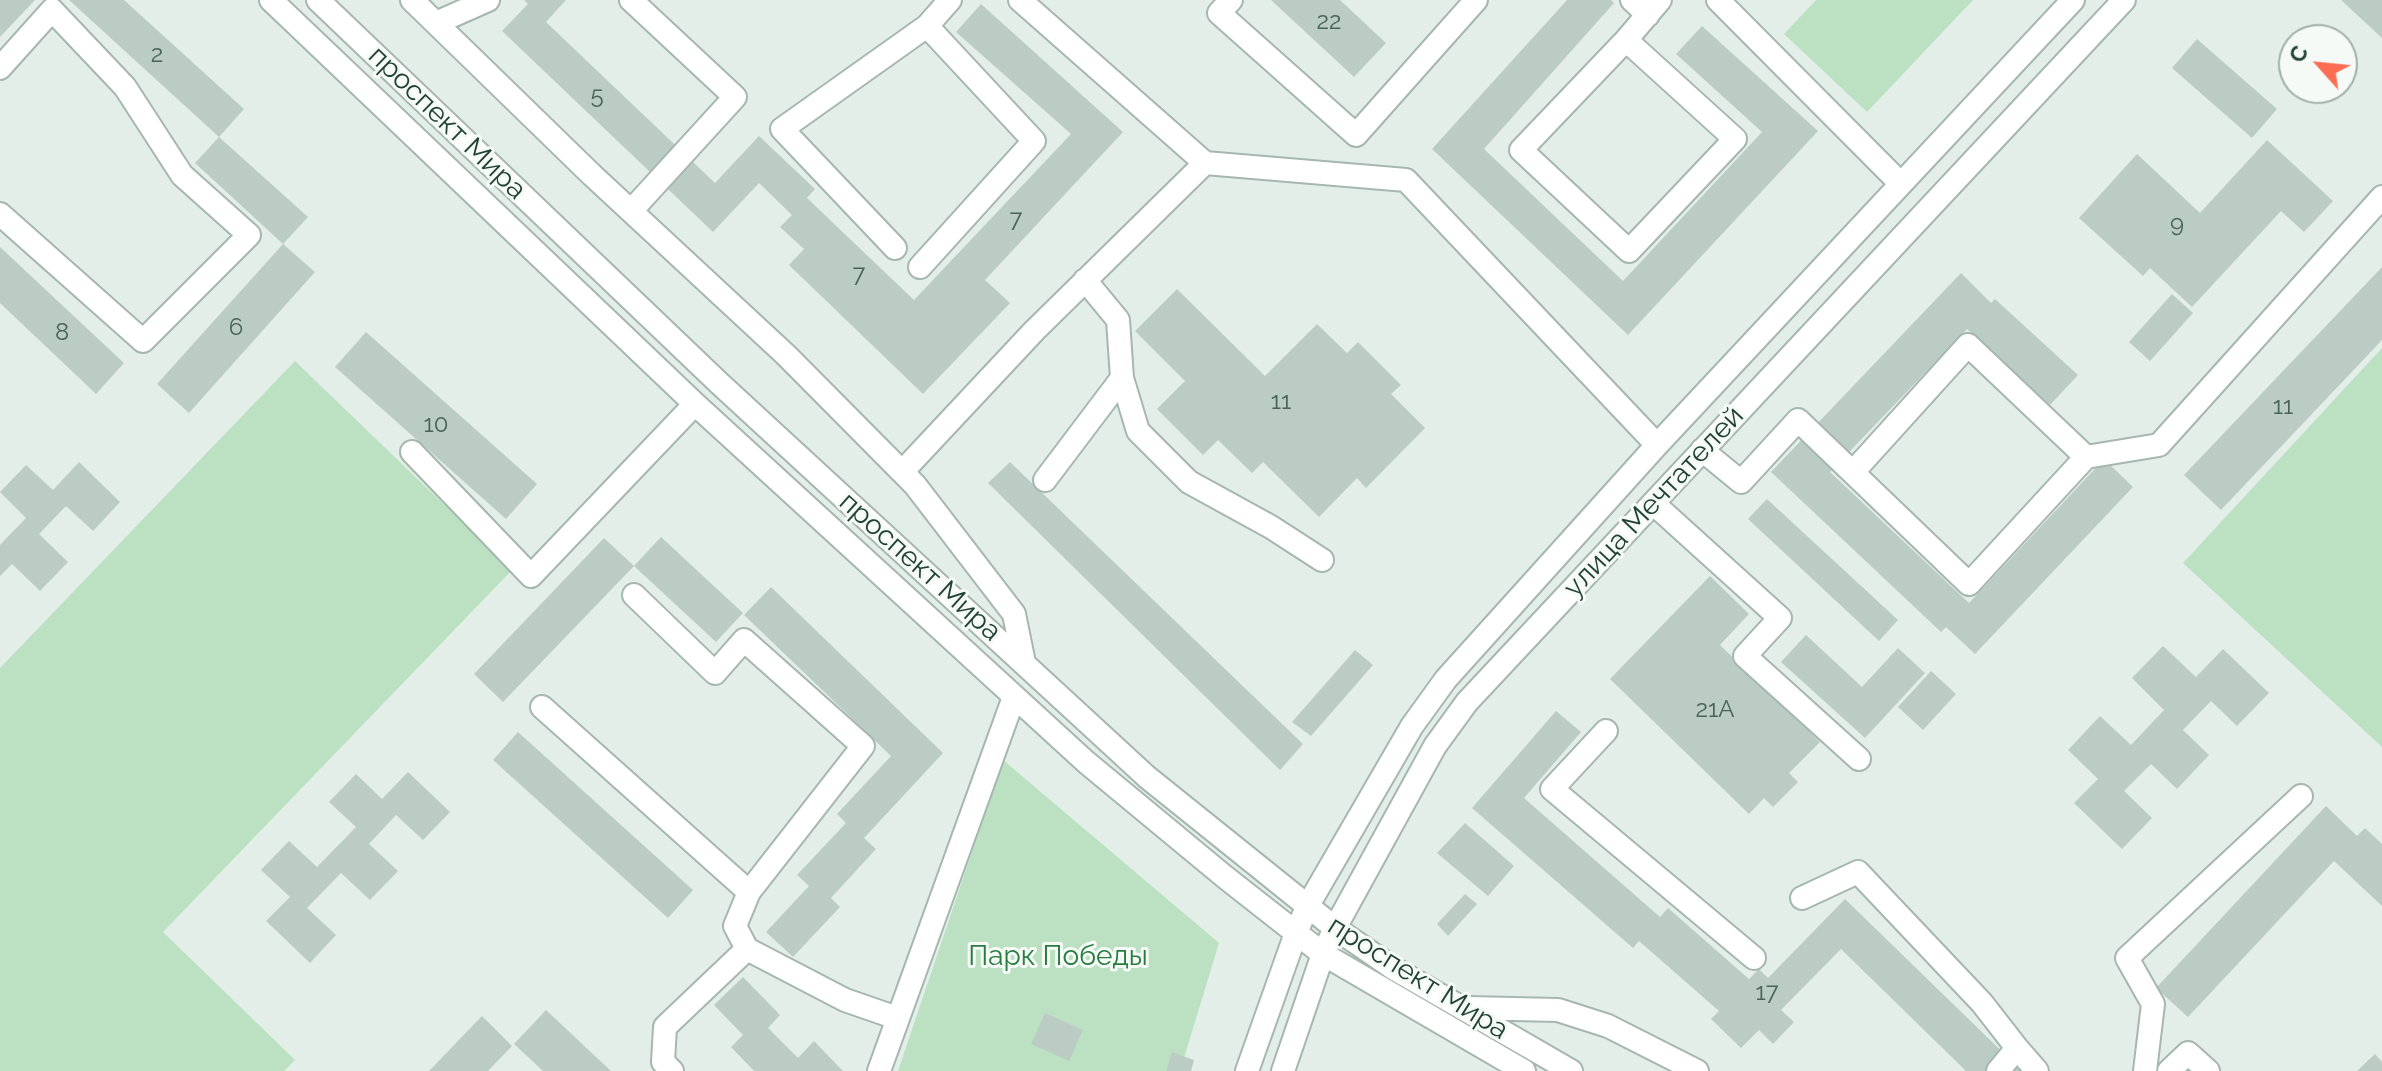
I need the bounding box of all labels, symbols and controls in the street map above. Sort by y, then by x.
house number: 22 [1316,8,1342,36]
north arrow [2278,24,2358,104]
street label: проспект Мира [361,39,533,207]
house number: 2 [151,41,163,69]
text: С [2283,41,2313,67]
house number: 5 [590,82,604,110]
house number: 7 [1010,206,1022,234]
house number: 9 [2170,211,2184,239]
house number: 7 [853,261,865,289]
house number: 6 [229,314,243,342]
house number: 8 [55,319,69,347]
house number: 11 [1271,388,1291,416]
house number: 11 [2273,393,2293,421]
street label: улица Мечтателей [1557,400,1751,604]
house number: 10 [424,411,448,439]
street label: проспект Мира [832,485,1008,649]
house number: 21А [1696,696,1734,724]
street label: проспект Мира [1322,909,1514,1047]
park label: Парк Победы [968,940,1148,974]
house number: 17 [1756,979,1778,1007]

